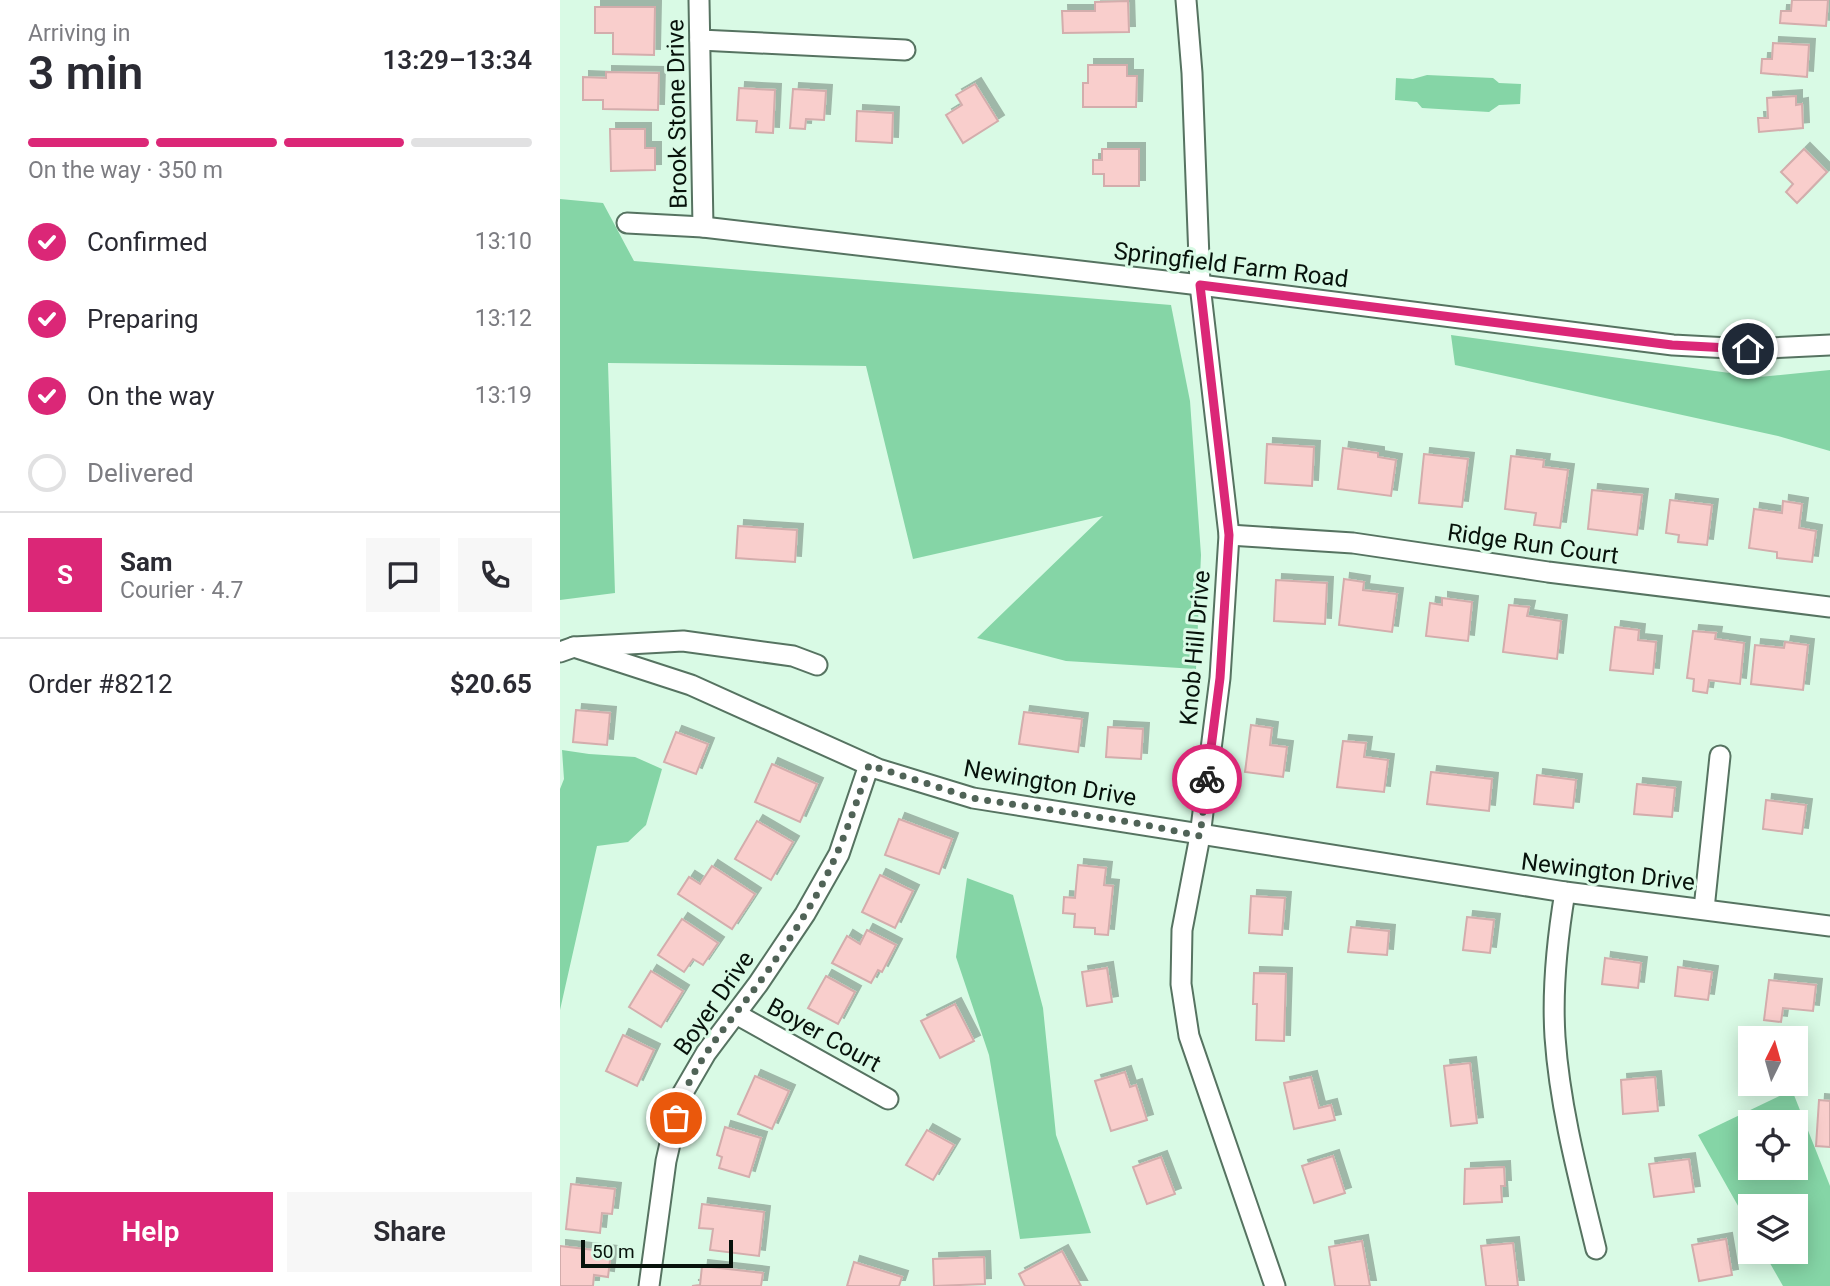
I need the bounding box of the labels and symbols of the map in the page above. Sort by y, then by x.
street label: Brook Stone Drive [661,19,693,209]
street label: Springfield Farm Road [1112,237,1350,293]
pin [1718,319,1778,379]
street label: Ridge Run Court [1446,518,1621,570]
street label: Knob Hill Drive [1174,569,1216,727]
courier [1172,744,1242,814]
street label: Newington Drive [961,754,1139,812]
street label: Newington Drive [1520,847,1696,897]
street label: Boyer Drive [668,946,760,1060]
street label: Boyer Court [762,992,886,1078]
north arrow [1738,1026,1808,1096]
pin [646,1088,706,1148]
scale bar [581,1237,733,1269]

